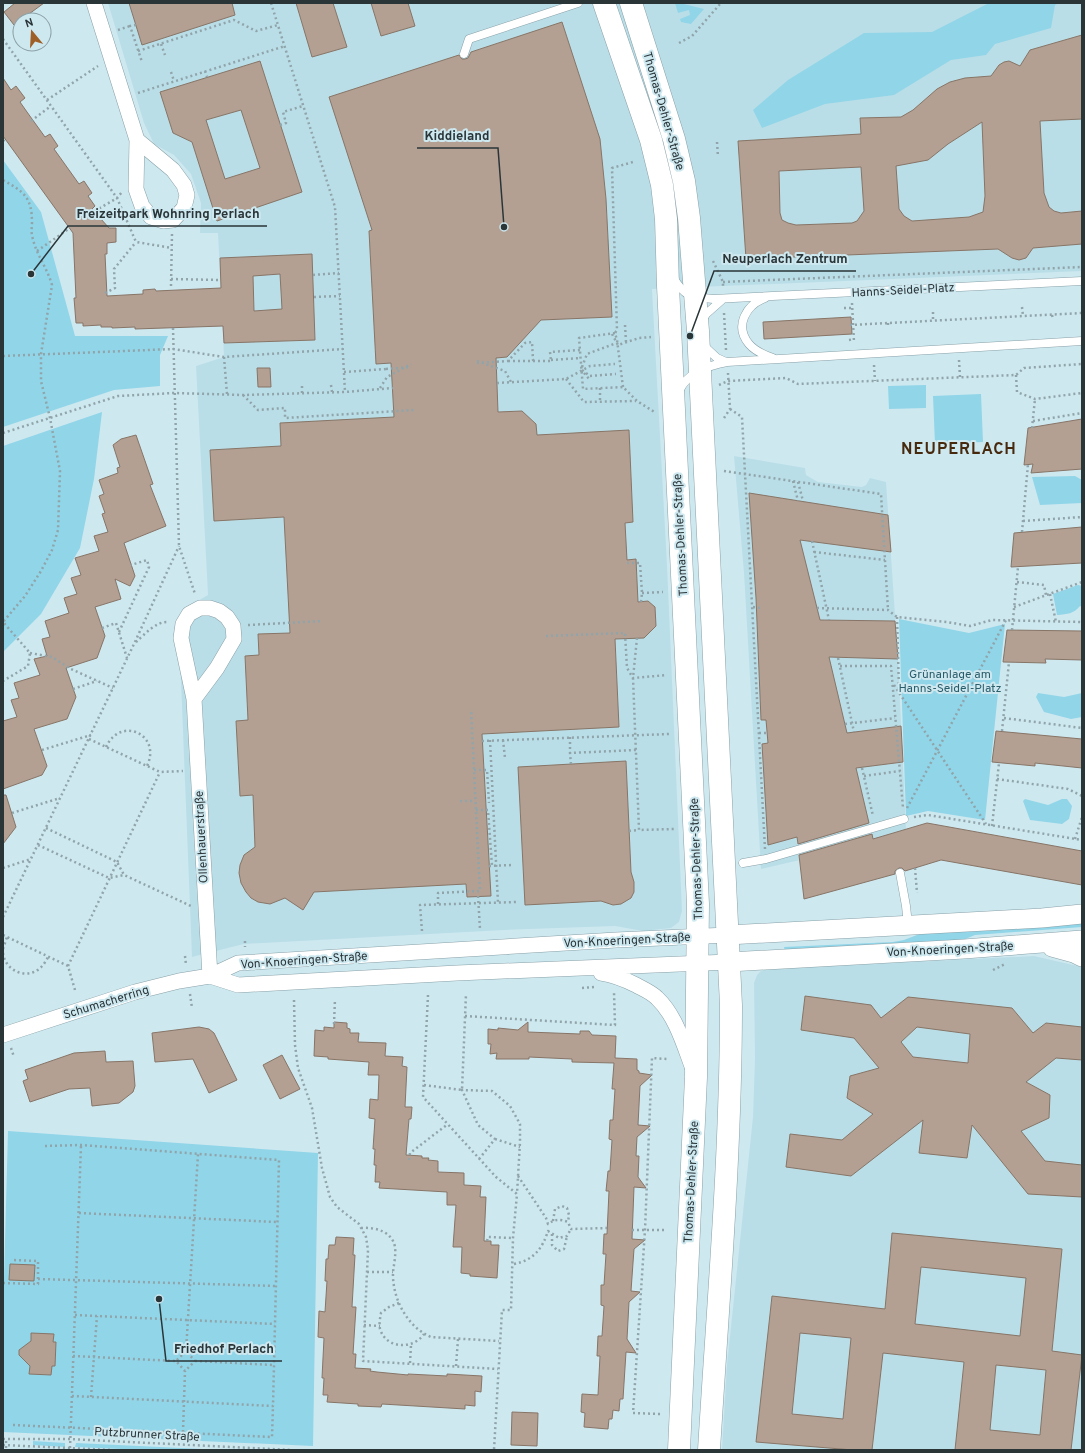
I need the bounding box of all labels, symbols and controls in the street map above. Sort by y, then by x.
north arrow [12,12,52,52]
text: N [23,16,35,31]
street label: Thomas-Dehler-Straße [638,50,688,172]
callout: Kiddieland [417,123,498,148]
text: Kiddieland [424,129,490,145]
callout: Freizeitpark Wohnring Perlach [68,201,267,226]
text: Freizeitpark Wohnring Perlach [76,207,260,223]
callout: Neuperlach Zentrum [714,246,856,271]
text: Neuperlach Zentrum [722,252,848,268]
street label: Hanns-Seidel-Platz [851,280,955,302]
district label: NEUPERLACH [901,440,1017,460]
street label: Thomas-Dehler-Straße [670,473,692,596]
park label: Grünanlage am Hanns-Seidel-Platz [898,667,1002,697]
street label: Ollenhauerstraße [192,790,212,884]
street label: Thomas-Dehler-Straße [687,798,707,920]
street label: Von-Knoeringen-Straße [563,930,691,952]
street label: Von-Knoeringen-Straße [886,939,1014,961]
street label: Von-Knoeringen-Straße [240,949,368,973]
street label: Schumacherring [62,982,151,1024]
street label: Thomas-Dehler-Straße [681,1121,703,1244]
callout: Friedhof Perlach [166,1336,282,1361]
text: Friedhof Perlach [174,1342,274,1358]
street label: Putzbrunner Straße [94,1424,200,1446]

